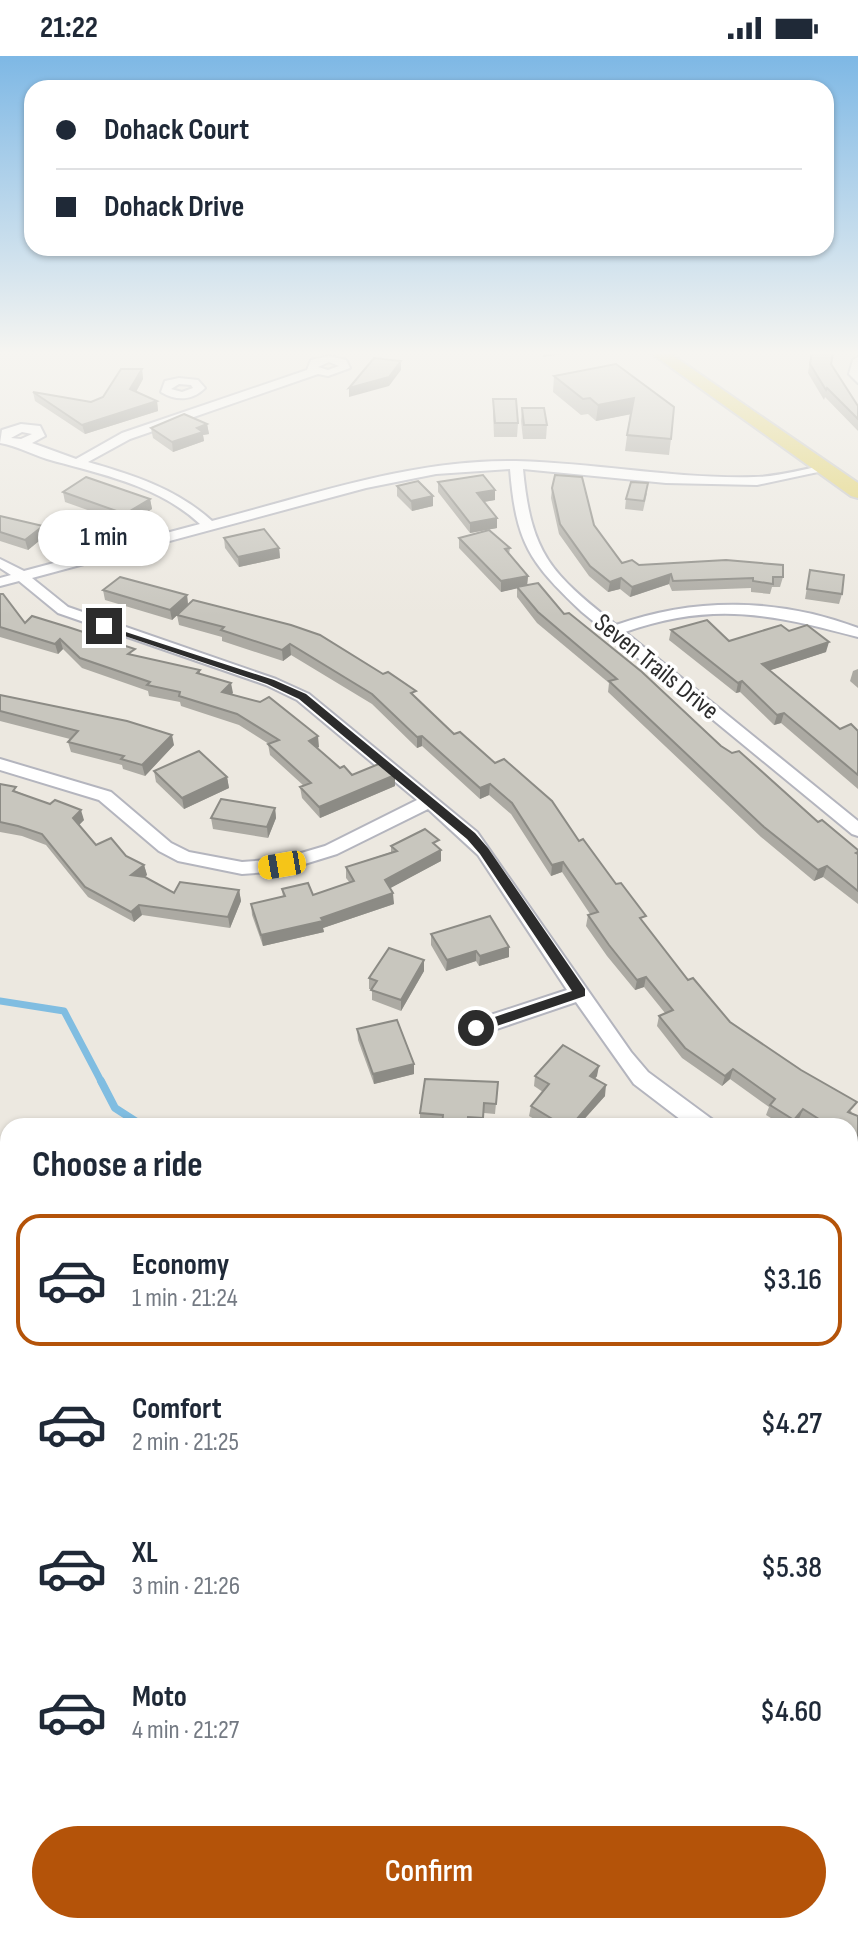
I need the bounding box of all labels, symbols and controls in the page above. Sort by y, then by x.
text: 21:22 [40,10,98,46]
text: Dohack Court [104,112,249,148]
text: Dohack Drive [104,189,244,225]
callout: 1 min [38,510,170,566]
text: 1 min [80,522,128,553]
route end [86,608,122,644]
street label: Seven Trails Drive [588,608,725,727]
car [256,849,308,881]
route start [458,1010,494,1046]
text: Choose a ride [32,1144,203,1187]
icon: car [36,1244,108,1316]
text: Economy [132,1247,229,1283]
text: $3.16 [762,1262,822,1298]
text: 1 min · 21:24 [132,1283,238,1314]
icon: car [36,1388,108,1460]
text: Comfort [132,1391,222,1427]
text: $4.27 [761,1406,822,1442]
text: 2 min · 21:25 [132,1427,239,1458]
icon: car [36,1532,108,1604]
text: XL [132,1535,158,1571]
text: $5.38 [761,1550,822,1586]
text: 3 min · 21:26 [132,1571,240,1602]
icon: car [36,1676,108,1748]
text: Moto [132,1679,187,1715]
text: $4.60 [760,1694,822,1730]
text: 4 min · 21:27 [132,1715,239,1746]
button: Confirm [32,1826,826,1918]

